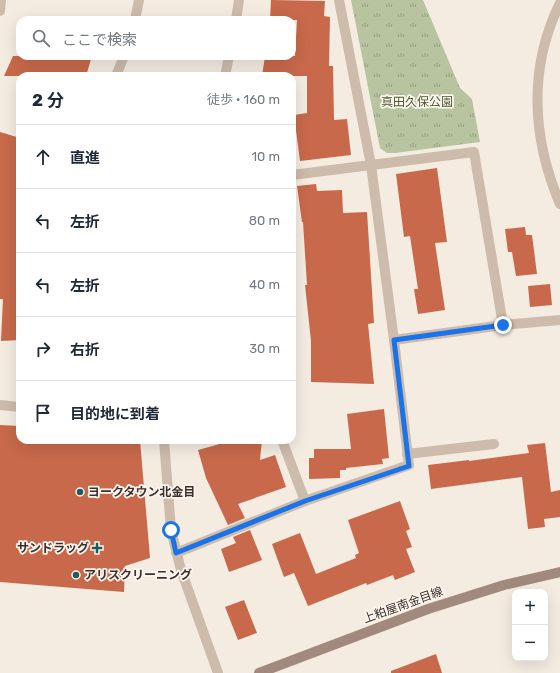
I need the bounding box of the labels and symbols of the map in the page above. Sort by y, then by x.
park label: 真田久保公園 [381,95,453,109]
route end [494,316,512,334]
place label: ヨークタウン北金目 [88,485,196,499]
marker: ヨークタウン北金目 [75,487,85,497]
route start [162,521,180,539]
place label: サンドラッグ [17,541,89,555]
marker: サンドラッグ [92,543,102,553]
place label: アリスクリーニング [84,568,192,582]
marker: アリスクリーニング [71,570,81,580]
street label: 上粕屋南金目線 [361,584,445,626]

